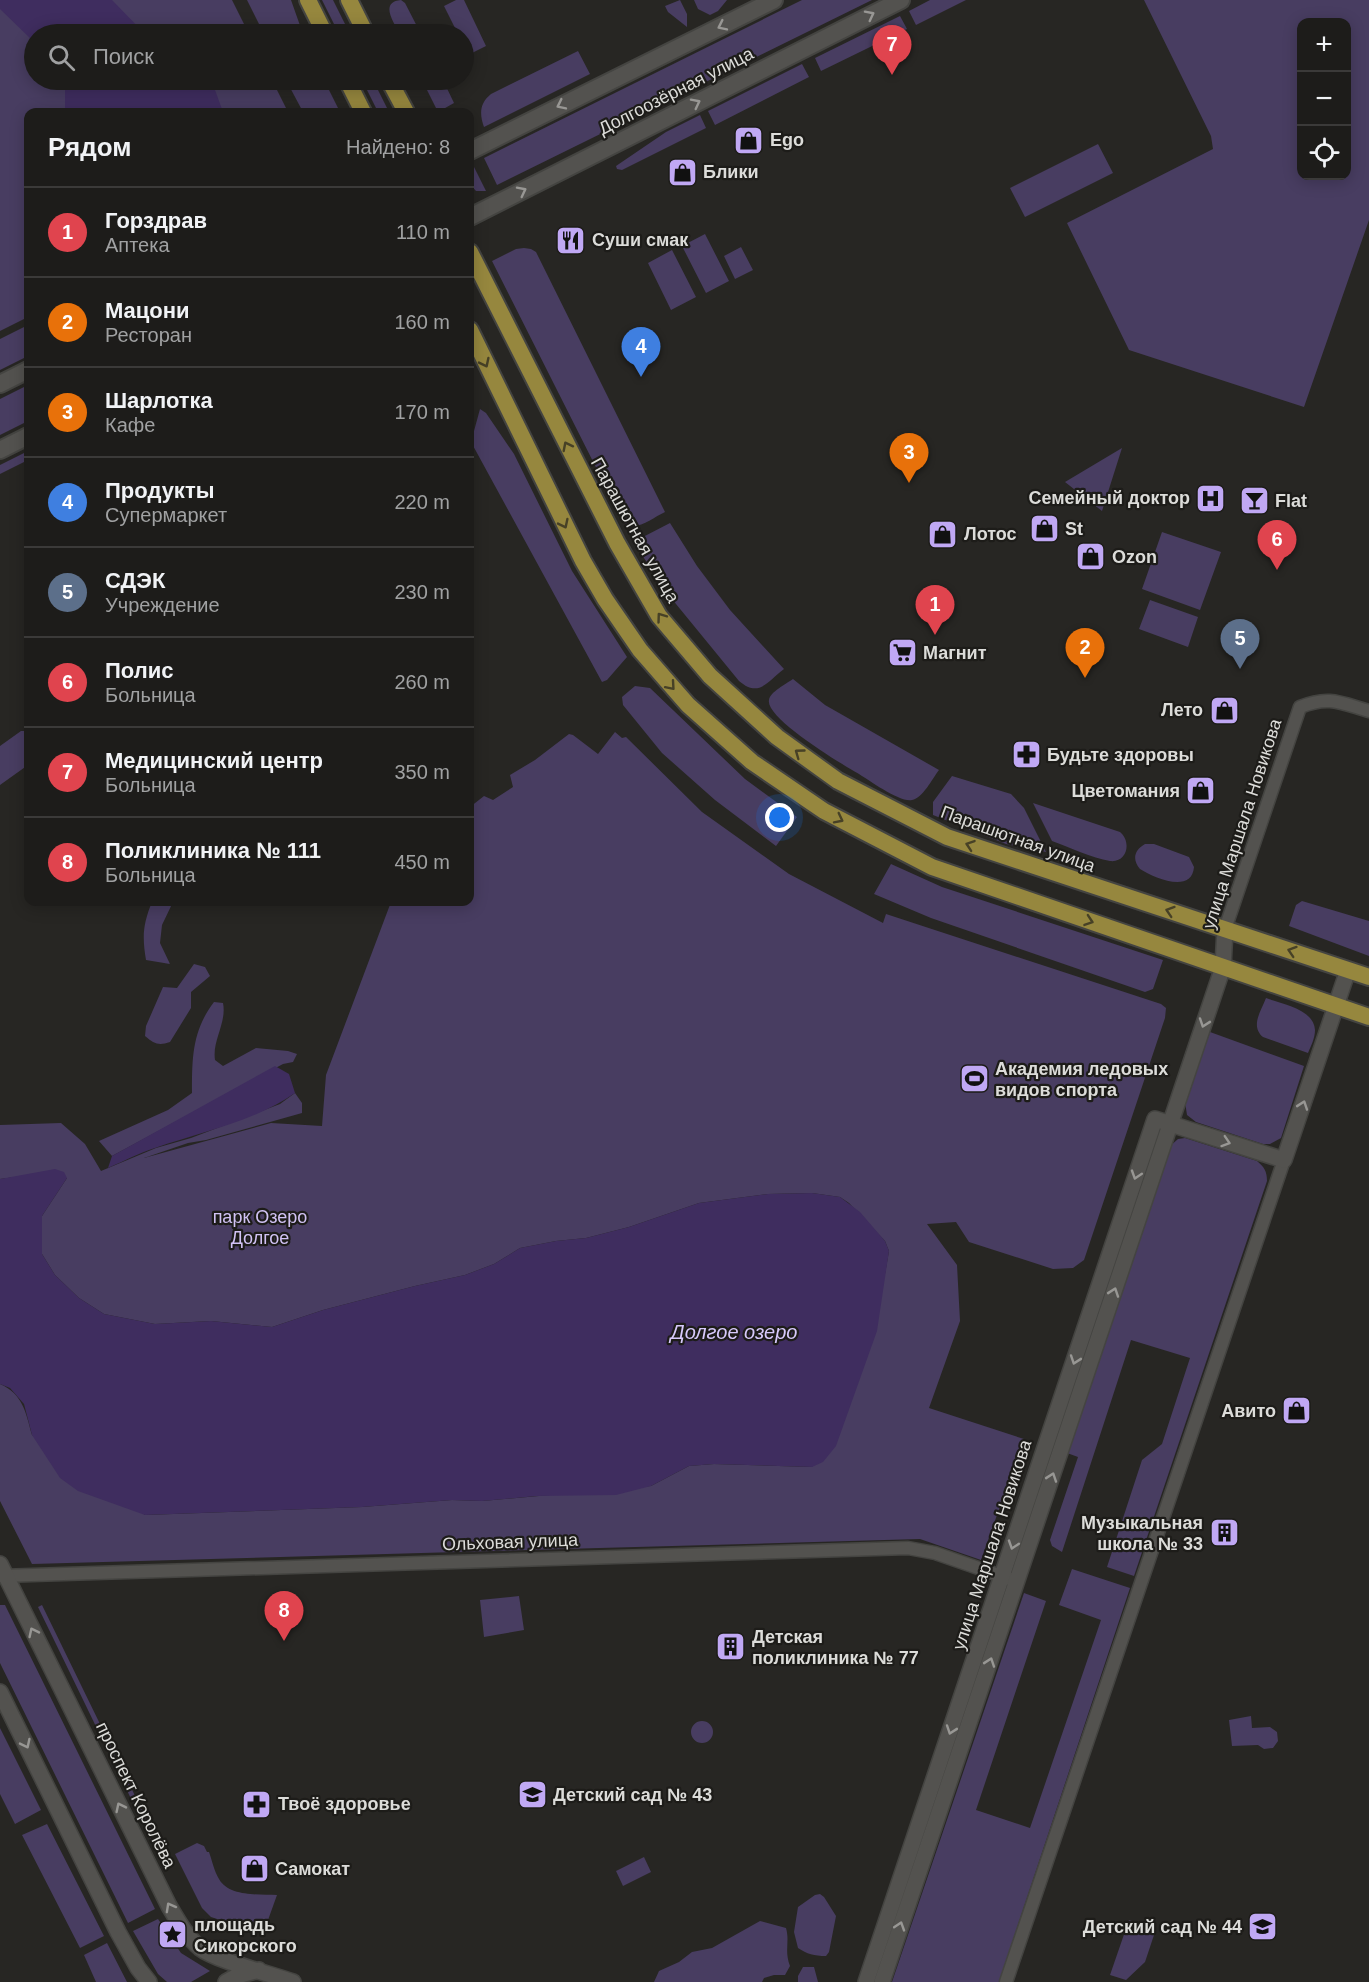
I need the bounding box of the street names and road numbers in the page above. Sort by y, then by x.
street label: Долгоозёрная улица [595,43,758,139]
street label: Парашютная улица [587,454,684,607]
street label: улица Маршала Новикова [1199,715,1286,932]
street label: Парашютная улица [938,802,1099,877]
street label: улица Маршала Новикова [949,1436,1036,1653]
street label: Ольховая улица [442,1530,579,1554]
street label: проспект Королёва [92,1719,180,1872]

